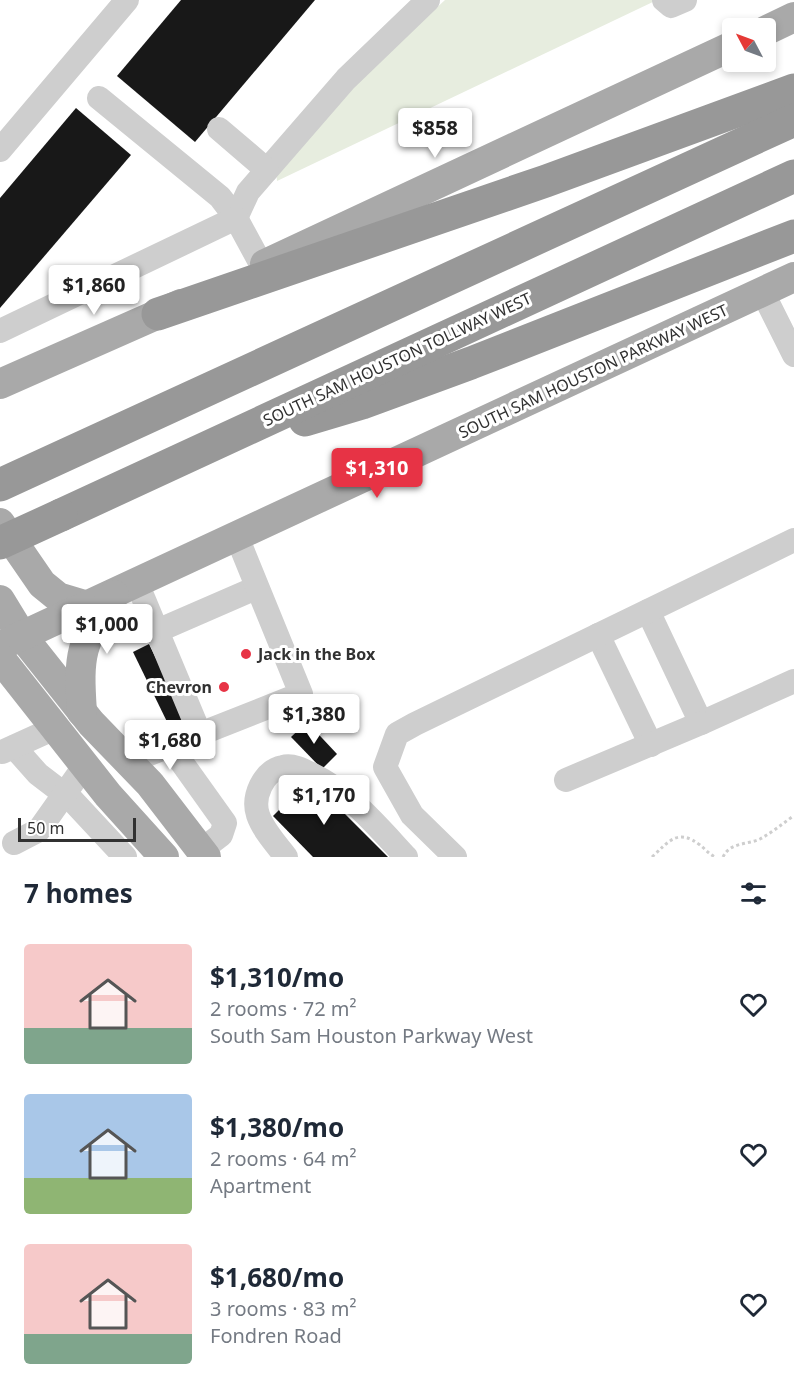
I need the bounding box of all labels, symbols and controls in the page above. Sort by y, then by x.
north arrow [722,18,776,72]
map controls [722,18,776,72]
pin: $858 [399,108,471,159]
text: $858 [412,114,458,141]
pin: $1,860 [45,265,143,316]
text: $1,860 [63,271,125,298]
street label: SOUTH SAM HOUSTON TOLLWAY WEST [259,287,535,431]
street label: SOUTH SAM HOUSTON PARKWAY WEST [455,299,731,443]
pin: $1,310 [328,448,426,499]
text: $1,310 [346,454,408,481]
pin: $1,000 [58,604,156,655]
text: $1,000 [76,610,138,637]
place label: Jack in the Box [256,643,376,665]
marker: Jack in the Box [239,647,253,661]
place label: Chevron [146,676,212,698]
marker: Chevron [217,680,231,694]
pin: $1,380 [265,694,363,745]
text: $1,380 [283,700,345,727]
pin: $1,680 [121,720,219,771]
text: $1,680 [139,726,201,753]
pin: $1,170 [275,775,373,826]
text: $1,170 [293,781,355,808]
scale bar [18,815,136,842]
text: 50 m [27,817,64,839]
text: 7 homes [24,875,133,911]
icon: filters [737,877,770,910]
text: $1,310/mo [210,959,344,995]
icon: home [72,968,144,1040]
icon: heart [737,988,770,1021]
text: 2 rooms · 72 m² [210,995,357,1022]
text: South Sam Houston Parkway West [210,1022,533,1049]
text: $1,380/mo [210,1109,344,1145]
icon: home [72,1118,144,1190]
icon: heart [737,1138,770,1171]
text: 2 rooms · 64 m² [210,1145,357,1172]
text: Apartment [210,1172,311,1199]
text: $1,680/mo [210,1259,344,1295]
icon: home [72,1268,144,1340]
icon: heart [737,1288,770,1321]
text: 3 rooms · 83 m² [210,1295,357,1322]
text: Fondren Road [210,1322,342,1349]

